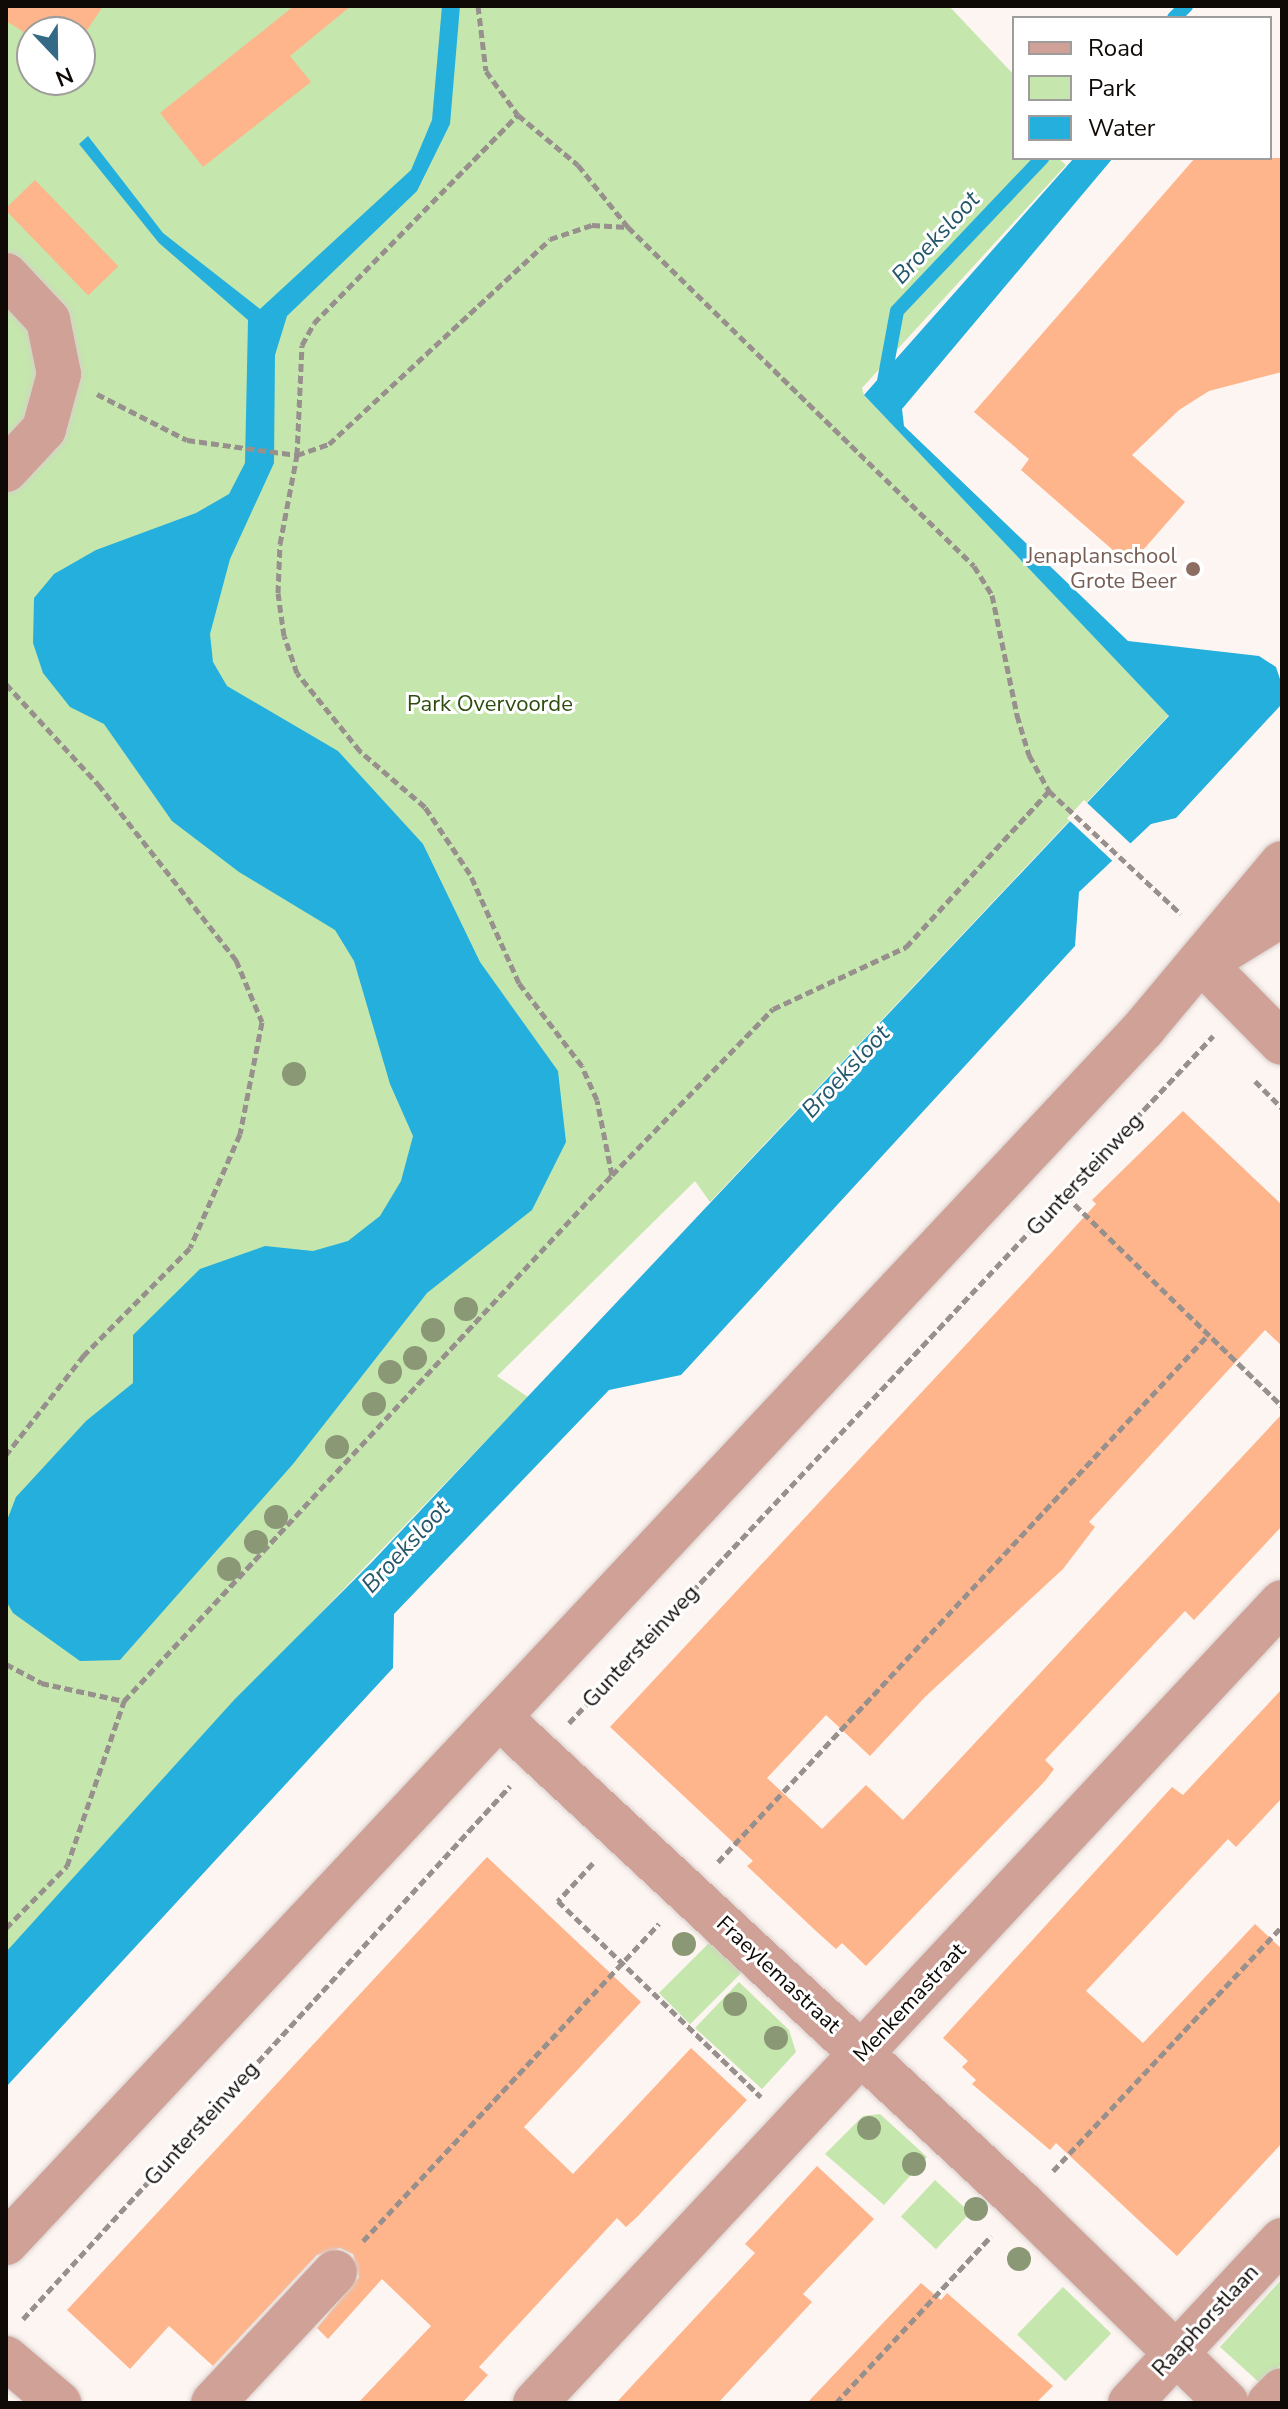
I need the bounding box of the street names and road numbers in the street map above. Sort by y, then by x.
street label: Guntersteinweg [1021,1108,1149,1242]
street label: Guntersteinweg [577,1580,705,1714]
street label: Fraeylemastraat [711,1911,845,2039]
street label: Menkemastraat [848,1938,972,2068]
street label: Guntersteinweg [139,2056,265,2192]
street label: Raaphorstlaan [1147,2259,1265,2383]

